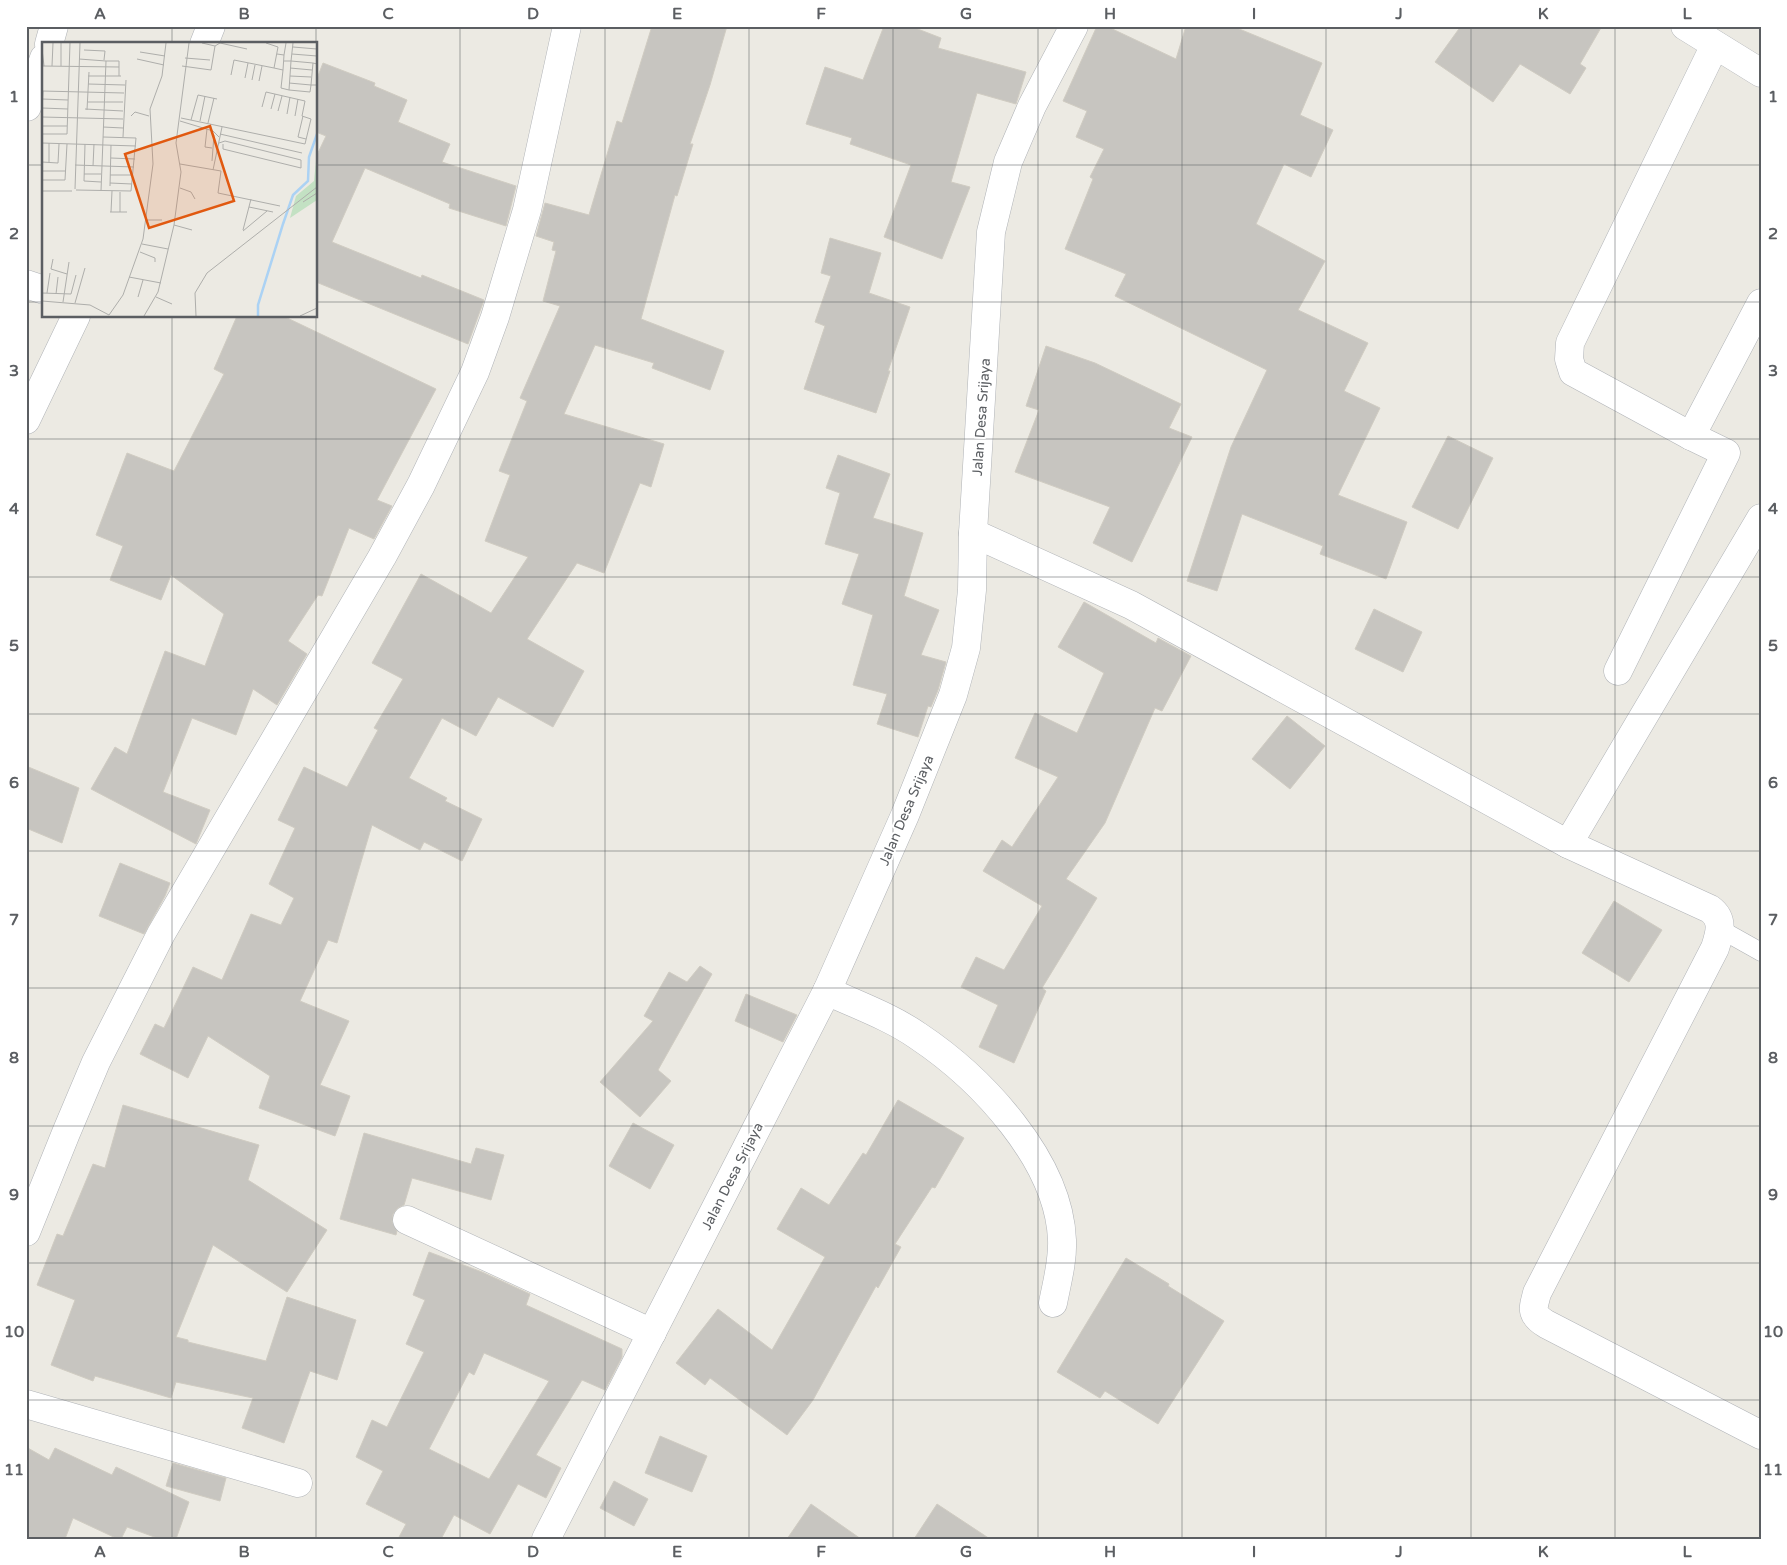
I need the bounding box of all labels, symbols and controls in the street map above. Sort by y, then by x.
text: A [94,4,106,24]
text: B [238,4,250,24]
text: C [382,4,394,24]
text: D [527,4,539,24]
text: E [672,4,682,24]
text: F [816,4,826,24]
text: G [960,4,972,24]
text: H [1104,4,1116,24]
text: I [1252,4,1256,24]
text: J [1394,4,1403,24]
text: K [1538,4,1549,24]
text: L [1682,4,1692,24]
inset map [42,42,318,318]
text: 1 [9,87,19,107]
text: 1 [1768,87,1778,107]
text: 2 [9,224,19,244]
text: 2 [1768,224,1778,244]
street label: Jalan Desa Srijaya [969,357,994,477]
text: 3 [9,361,19,381]
text: 3 [1768,361,1778,381]
text: 4 [9,499,19,519]
text: 4 [1768,499,1778,519]
text: 5 [9,636,19,656]
text: 5 [1768,636,1778,656]
street label: Jalan Desa Srijaya [876,752,937,868]
text: 6 [9,773,19,793]
text: 6 [1768,773,1778,793]
text: 7 [9,910,19,930]
text: 7 [1768,910,1778,930]
text: 8 [9,1048,19,1068]
text: 8 [1768,1048,1778,1068]
street label: Jalan Desa Srijaya [698,1120,767,1233]
text: 9 [9,1185,19,1205]
text: 9 [1768,1185,1778,1205]
text: 10 [4,1322,24,1342]
text: 10 [1763,1322,1783,1342]
text: 11 [4,1460,24,1480]
text: 11 [1763,1460,1783,1480]
text: A [94,1542,106,1562]
text: B [238,1542,250,1562]
text: C [382,1542,394,1562]
text: D [527,1542,539,1562]
text: E [672,1542,682,1562]
text: F [816,1542,826,1562]
text: G [960,1542,972,1562]
text: H [1104,1542,1116,1562]
text: I [1252,1542,1256,1562]
text: J [1394,1542,1403,1562]
text: K [1538,1542,1549,1562]
text: L [1682,1542,1692,1562]

